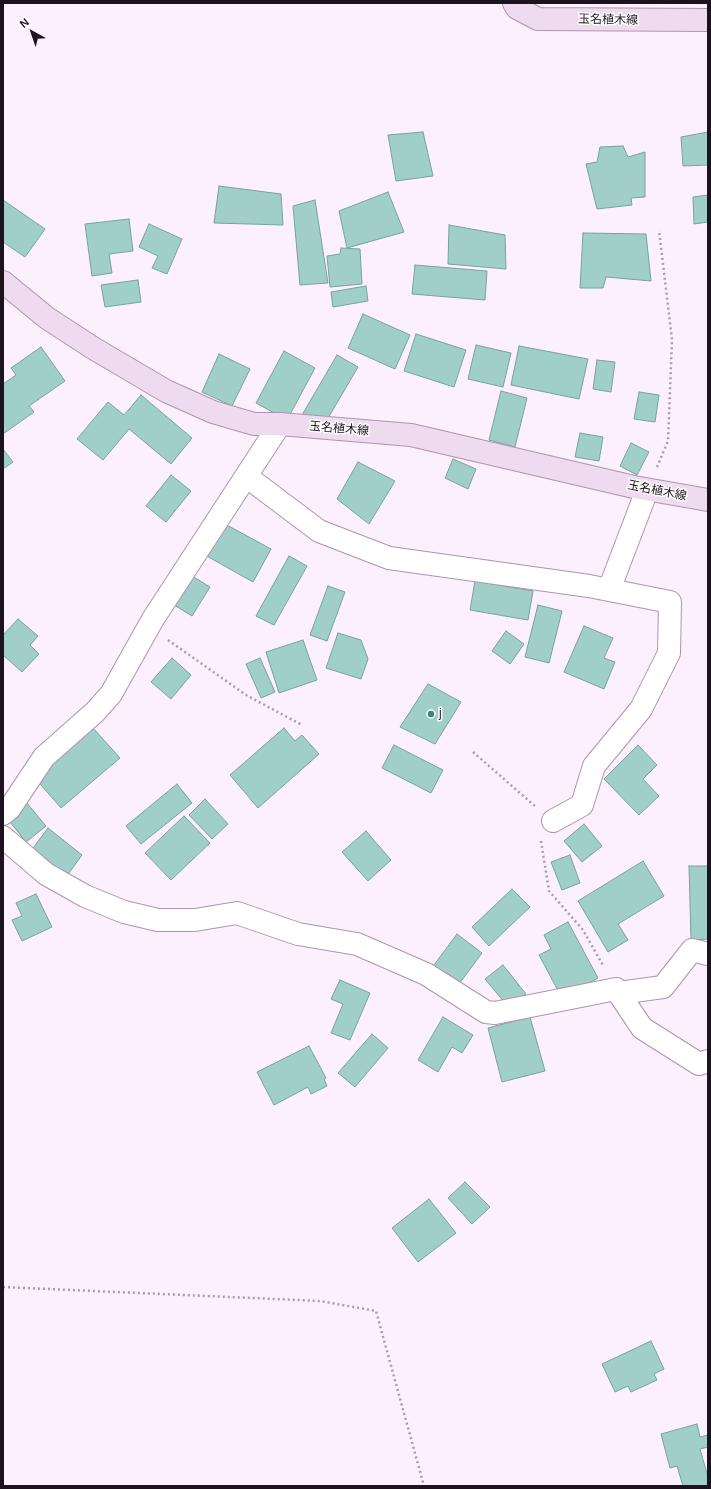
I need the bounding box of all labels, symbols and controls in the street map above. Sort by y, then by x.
north arrow [12,12,52,52]
street label: 玉名植木線 [578,12,638,28]
text: N [17,16,31,30]
street label: 玉名植木線 [308,419,370,439]
street label: 玉名植木線 [626,478,688,504]
place label: j [439,707,442,721]
marker: j [426,709,436,719]

